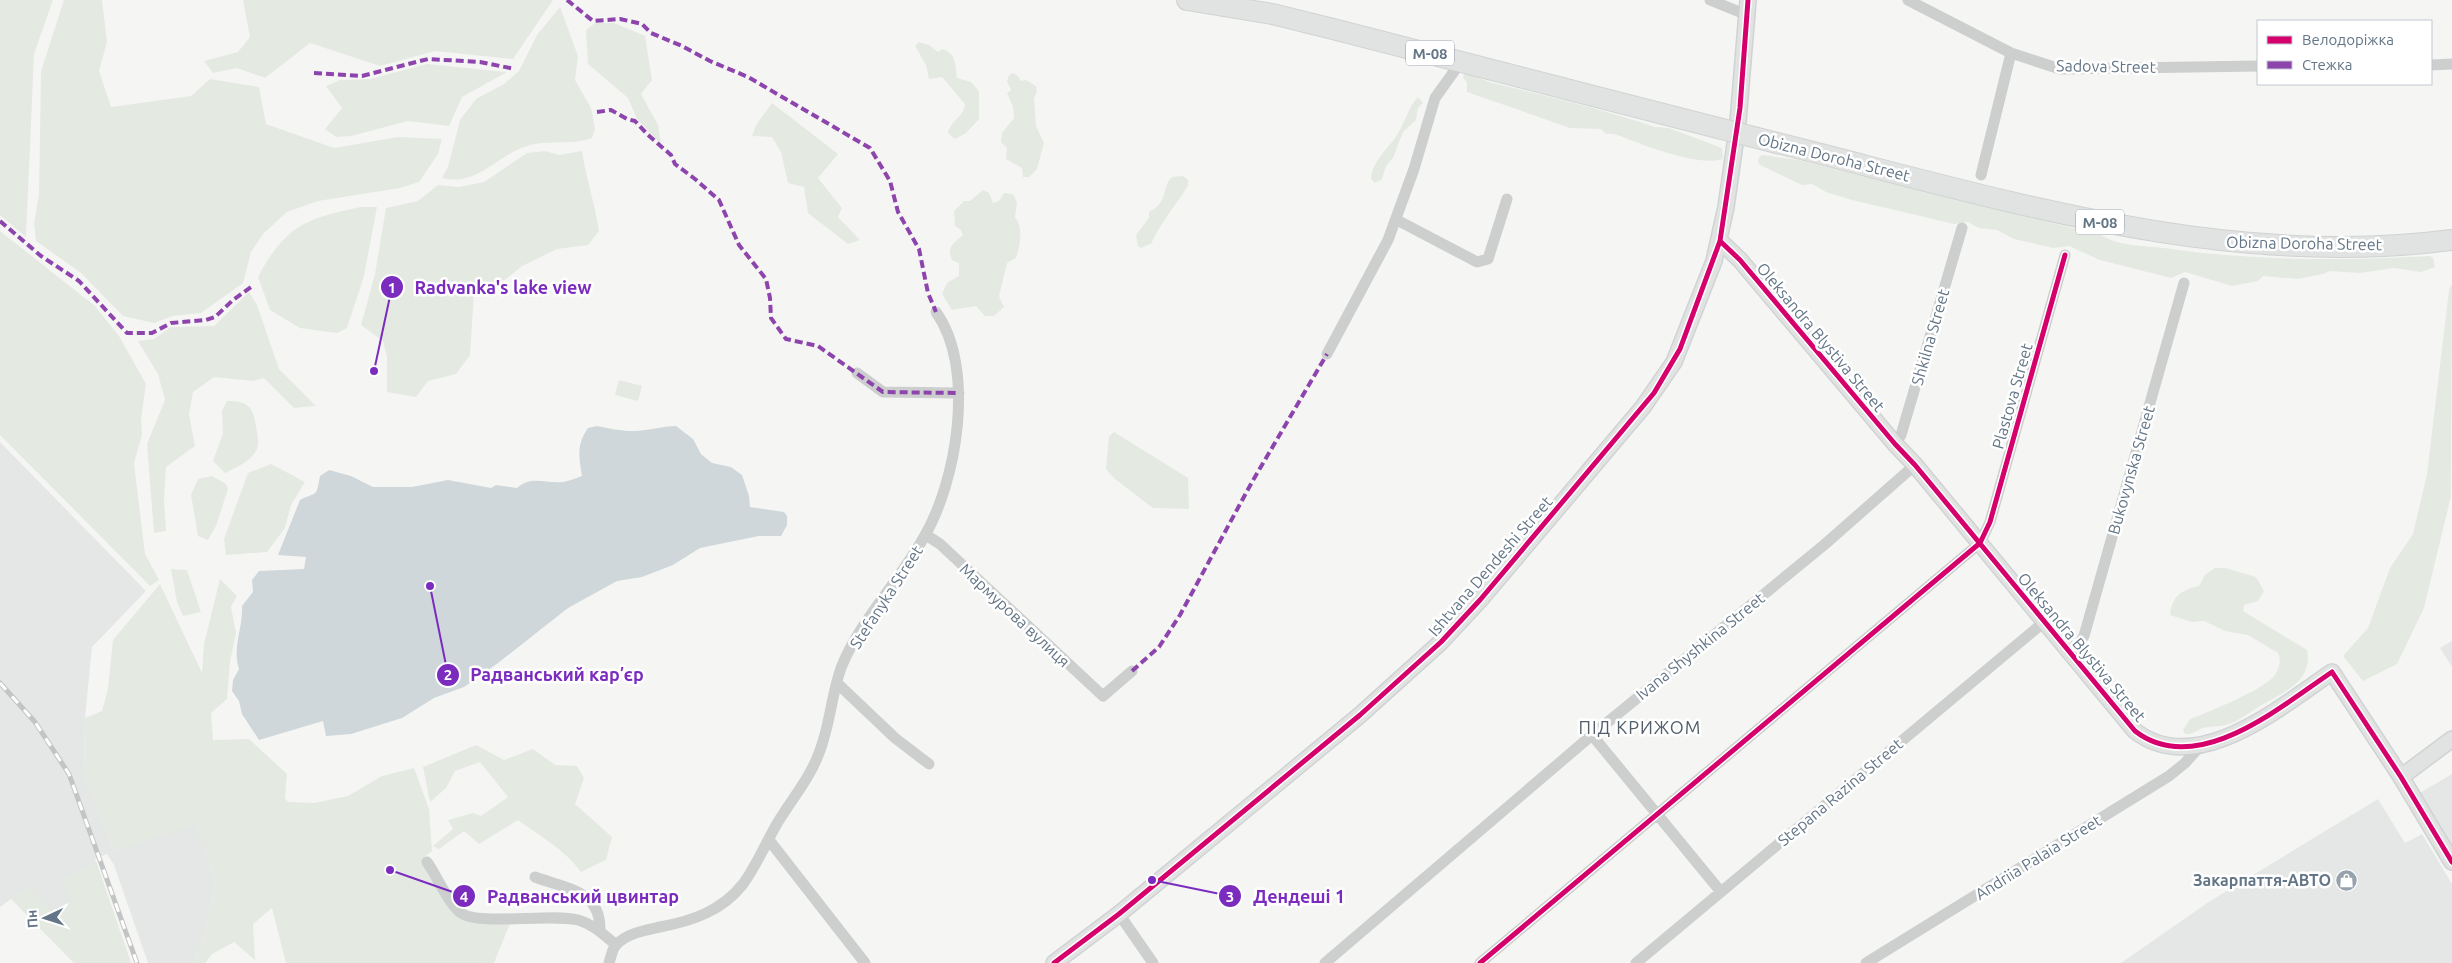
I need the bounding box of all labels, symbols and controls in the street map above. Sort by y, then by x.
legend [2257,20,2432,85]
text: Велодоріжка [2302,31,2394,48]
road number: М-08 [1406,40,1454,66]
street label: Sadova Street [2056,56,2157,76]
text: Стежка [2302,56,2352,73]
street label: Obizna Doroha Street [1756,129,1912,185]
road number: М-08 [2076,210,2124,234]
street label: Obizna Doroha Street [2226,233,2383,253]
street label: Oleksandra Blystiva Street [1753,259,1889,416]
callout: Radvanka's lake view [379,271,601,304]
text: Radvanka's lake view [414,277,592,297]
text: 1 [388,279,396,296]
street label: Shkilna Street [1908,286,1953,387]
street label: Plastova Street [1988,341,2036,451]
street label: Bukovynska Street [2104,403,2158,536]
street label: Ishtvana Dendeshi Street [1424,492,1556,640]
street label: Stefanyka Street [846,542,926,652]
street label: Мармурова вулиця [956,560,1074,670]
street label: Oleksandra Blystiva Street [2014,569,2150,726]
street label: Ivana Shyshkina Street [1632,588,1768,703]
callout: Радванський карʼєр [435,658,654,691]
text: Радванський карʼєр [470,664,644,684]
text: 2 [444,666,452,683]
district label: ПІД КРИЖОМ [1579,717,1701,737]
street label: Stepana Razina Street [1774,734,1907,849]
street label: Andriia Palaia Street [1972,811,2105,903]
shop icon: Закарпаття-АВТО [2335,868,2359,892]
place label: Закарпаття-АВТО [2193,871,2331,889]
callout: Радванський цвинтар [452,880,688,913]
callout: Дендеші 1 [1218,880,1355,913]
text: Радванський цвинтар [487,886,679,906]
text: Дендеші 1 [1253,886,1345,906]
text: 4 [460,888,468,905]
text: 3 [1226,888,1234,905]
north arrow [20,893,70,943]
text: Пн [23,909,41,929]

